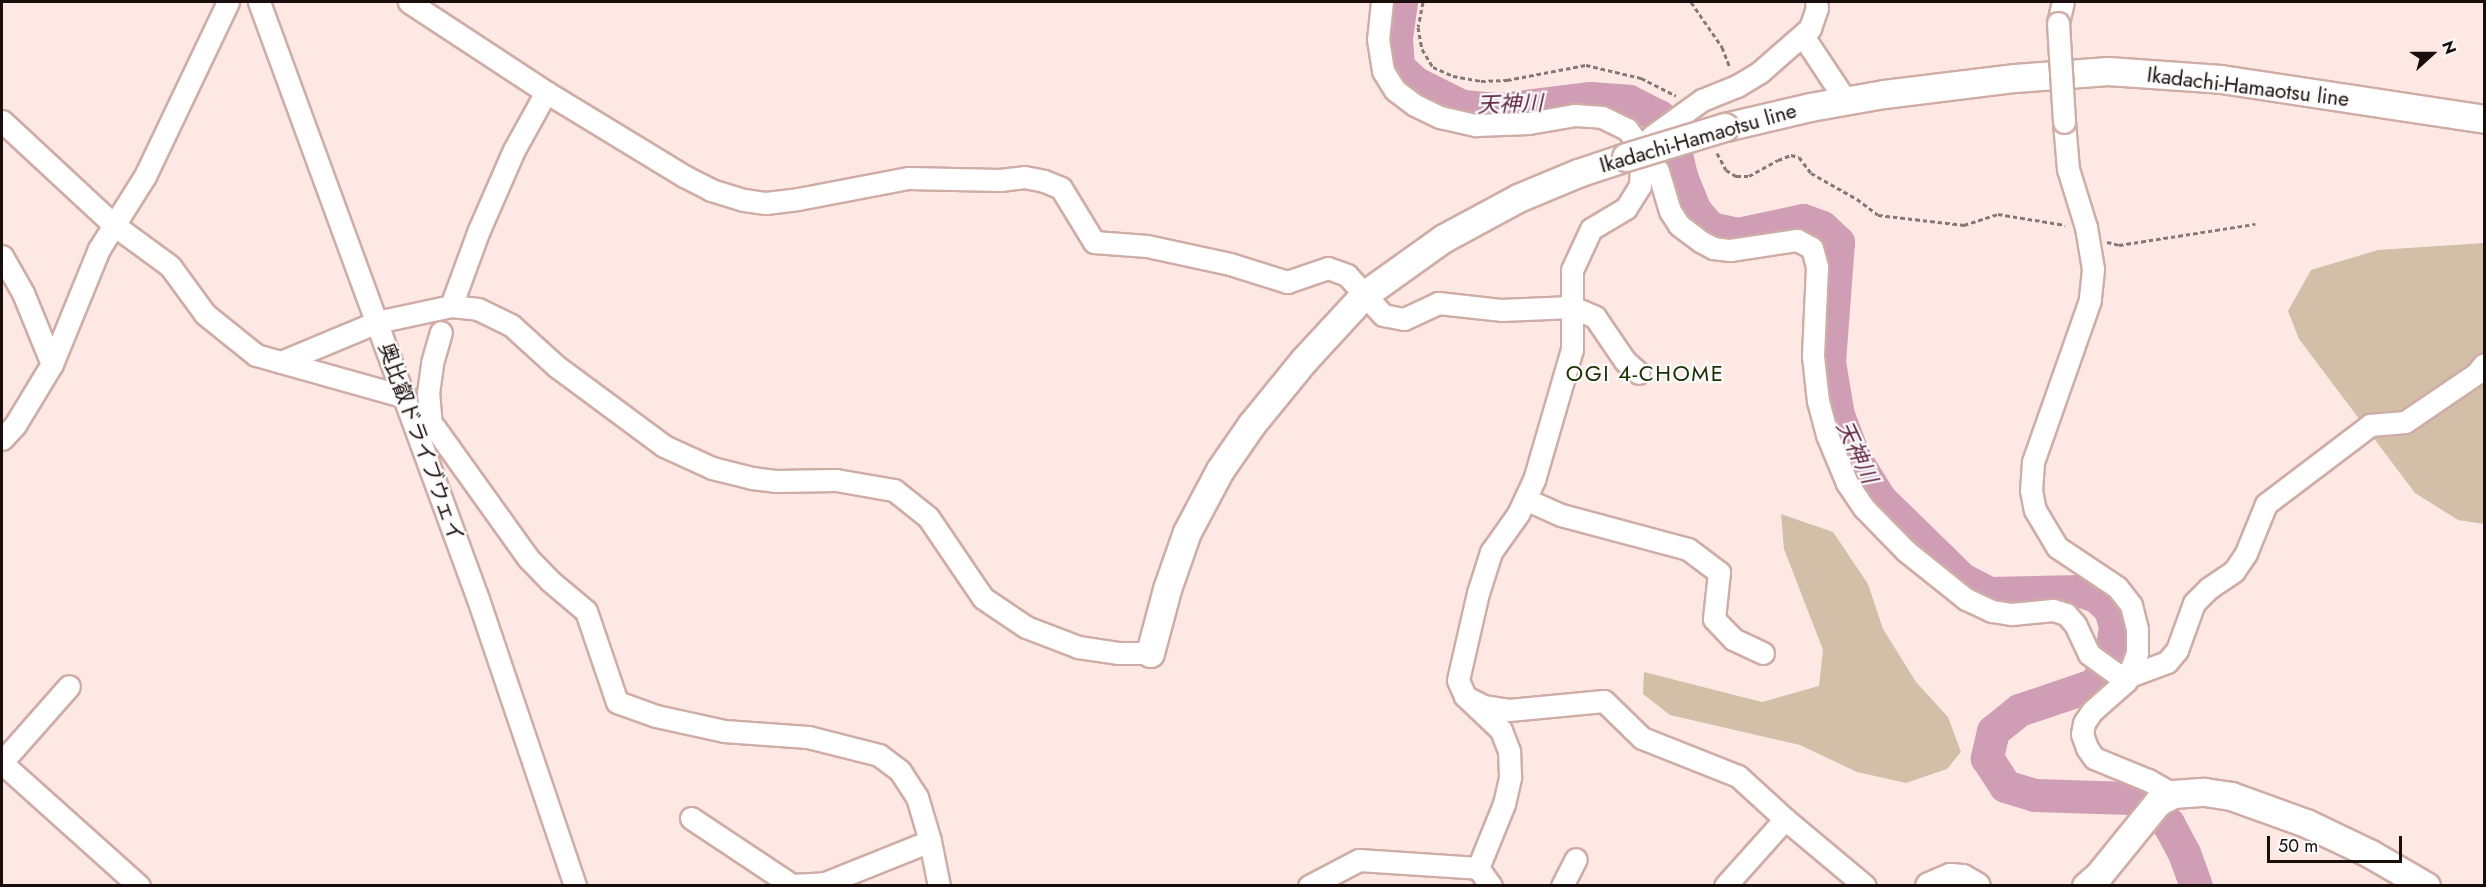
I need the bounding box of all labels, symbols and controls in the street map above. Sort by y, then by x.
north arrow [2402,24,2462,84]
text: N [2436,37,2462,57]
street label: Ikadachi-Hamaotsu line [2145,62,2351,112]
water label: 天神川 [1477,90,1543,118]
street label: Ikadachi-Hamaotsu line [1597,98,1799,178]
street label: 奥比叡ドライブウェイ [373,339,469,545]
district label: OGI 4-CHOME [1566,361,1724,387]
water label: 天神川 [1831,417,1883,487]
scale bar [2270,824,2405,862]
text: 50 m [2278,833,2318,859]

